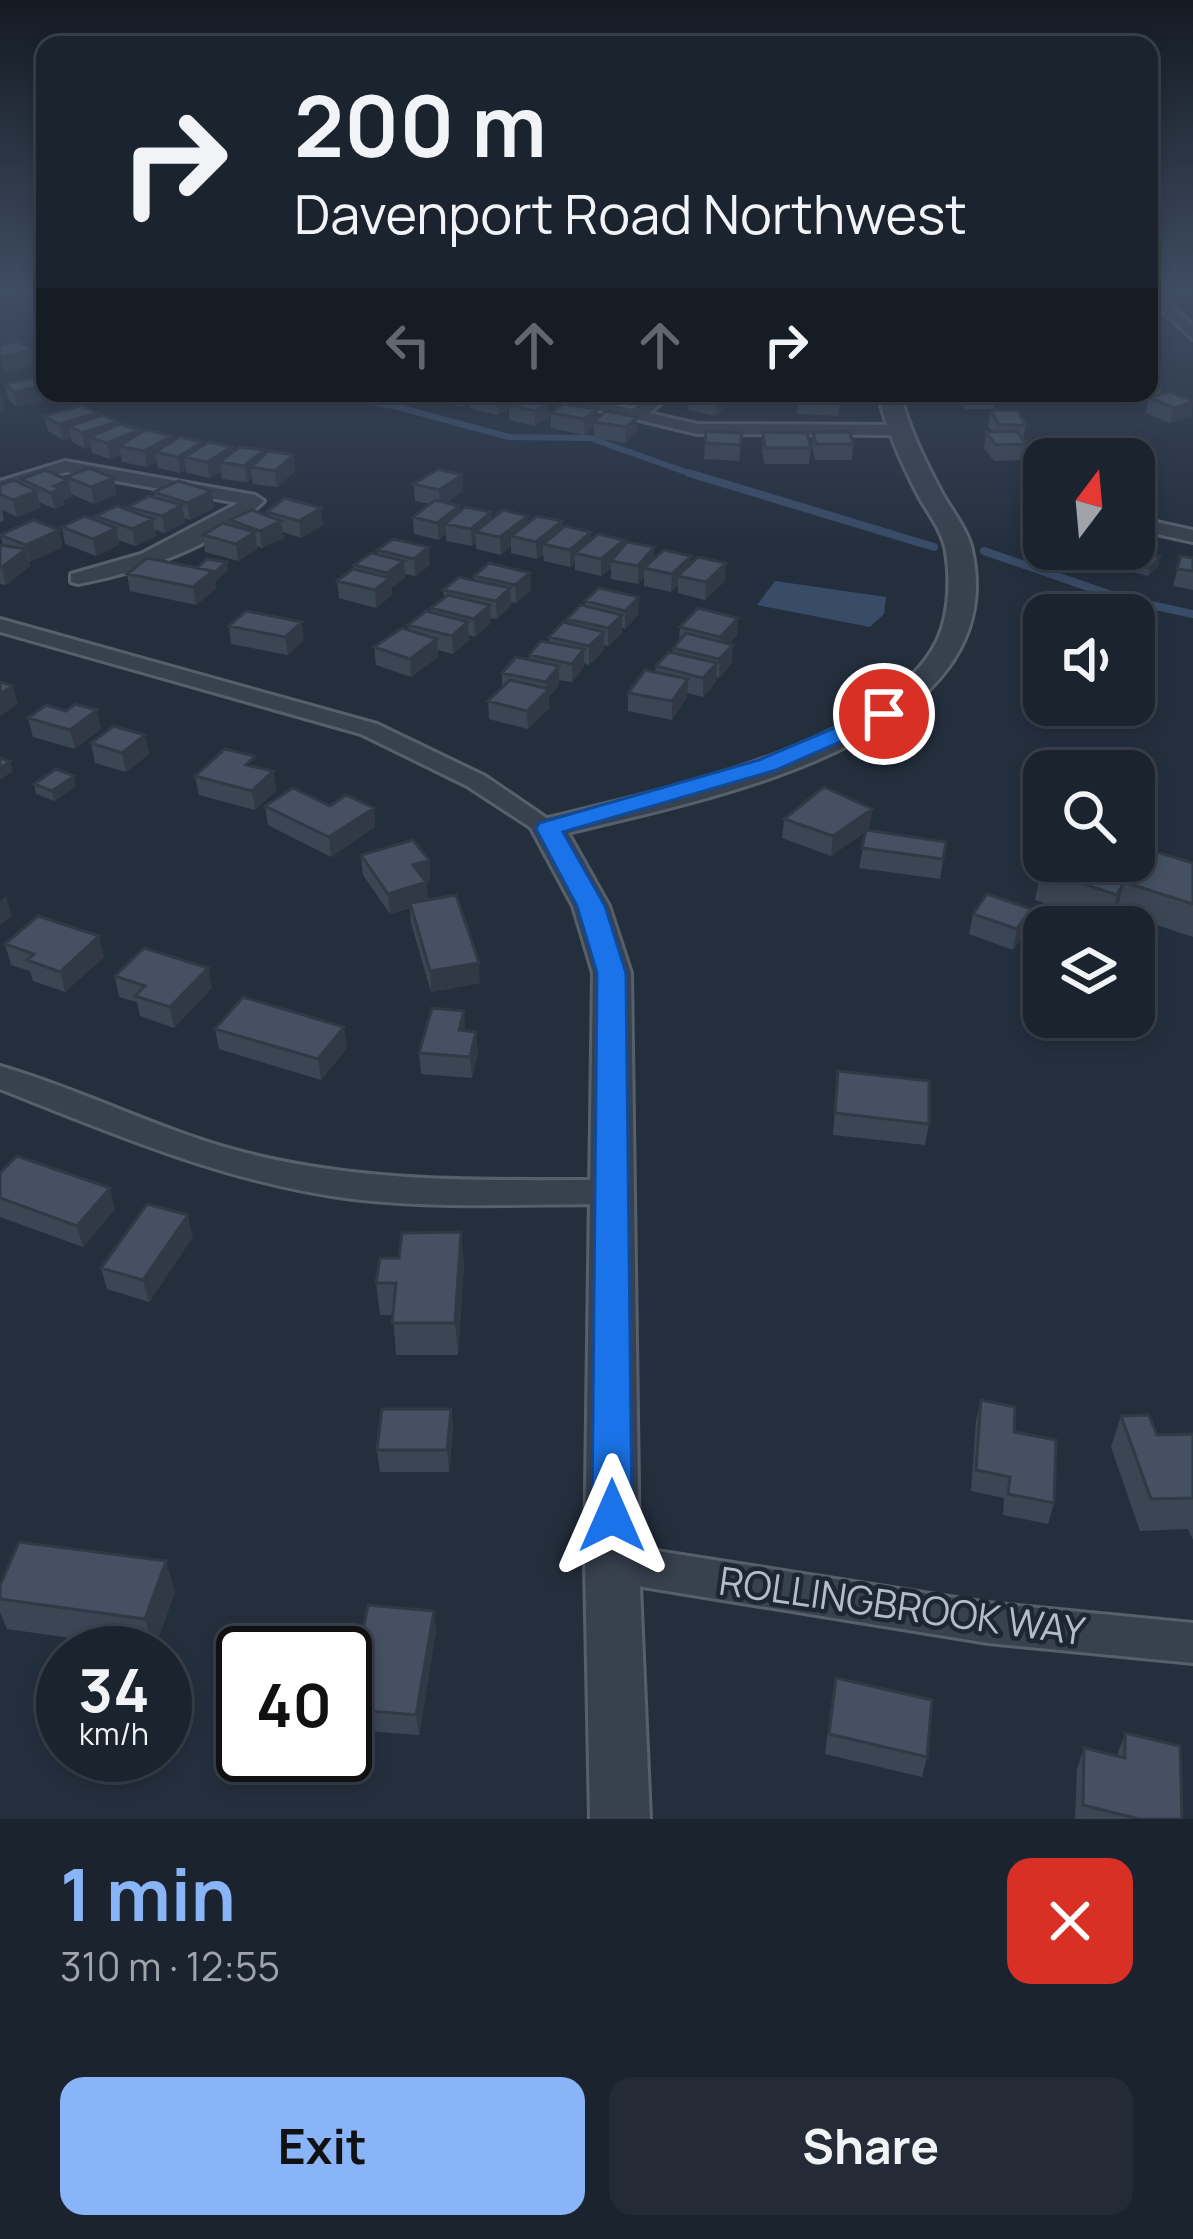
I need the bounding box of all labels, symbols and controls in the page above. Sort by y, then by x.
text: 200 m [294,67,547,182]
icon: right [96,84,252,240]
text: Davenport Road Northwest [294,176,967,250]
icon: left [375,312,441,378]
icon: ahead [501,312,567,378]
icon: ahead [627,312,693,378]
icon: right [753,312,819,378]
north arrow [1023,438,1155,570]
map controls [1023,438,1155,1038]
button: sound [1023,594,1155,726]
pin [833,663,935,765]
icon: arrive [851,681,917,747]
button: search [1023,750,1155,882]
button: layers [1023,906,1155,1038]
position arrow [549,1453,675,1579]
street label: ROLLINGBROOK WAY [716,1553,1089,1657]
speed limit sign: 40 [216,1626,372,1782]
text: 34 [78,1648,150,1730]
text: km/h [79,1713,149,1754]
text: 1 min [60,1844,236,1943]
button: close [1007,1858,1133,1984]
text: 310 m · 12:55 [60,1939,280,1993]
button: Exit [60,2077,585,2215]
button: Share [609,2077,1133,2215]

